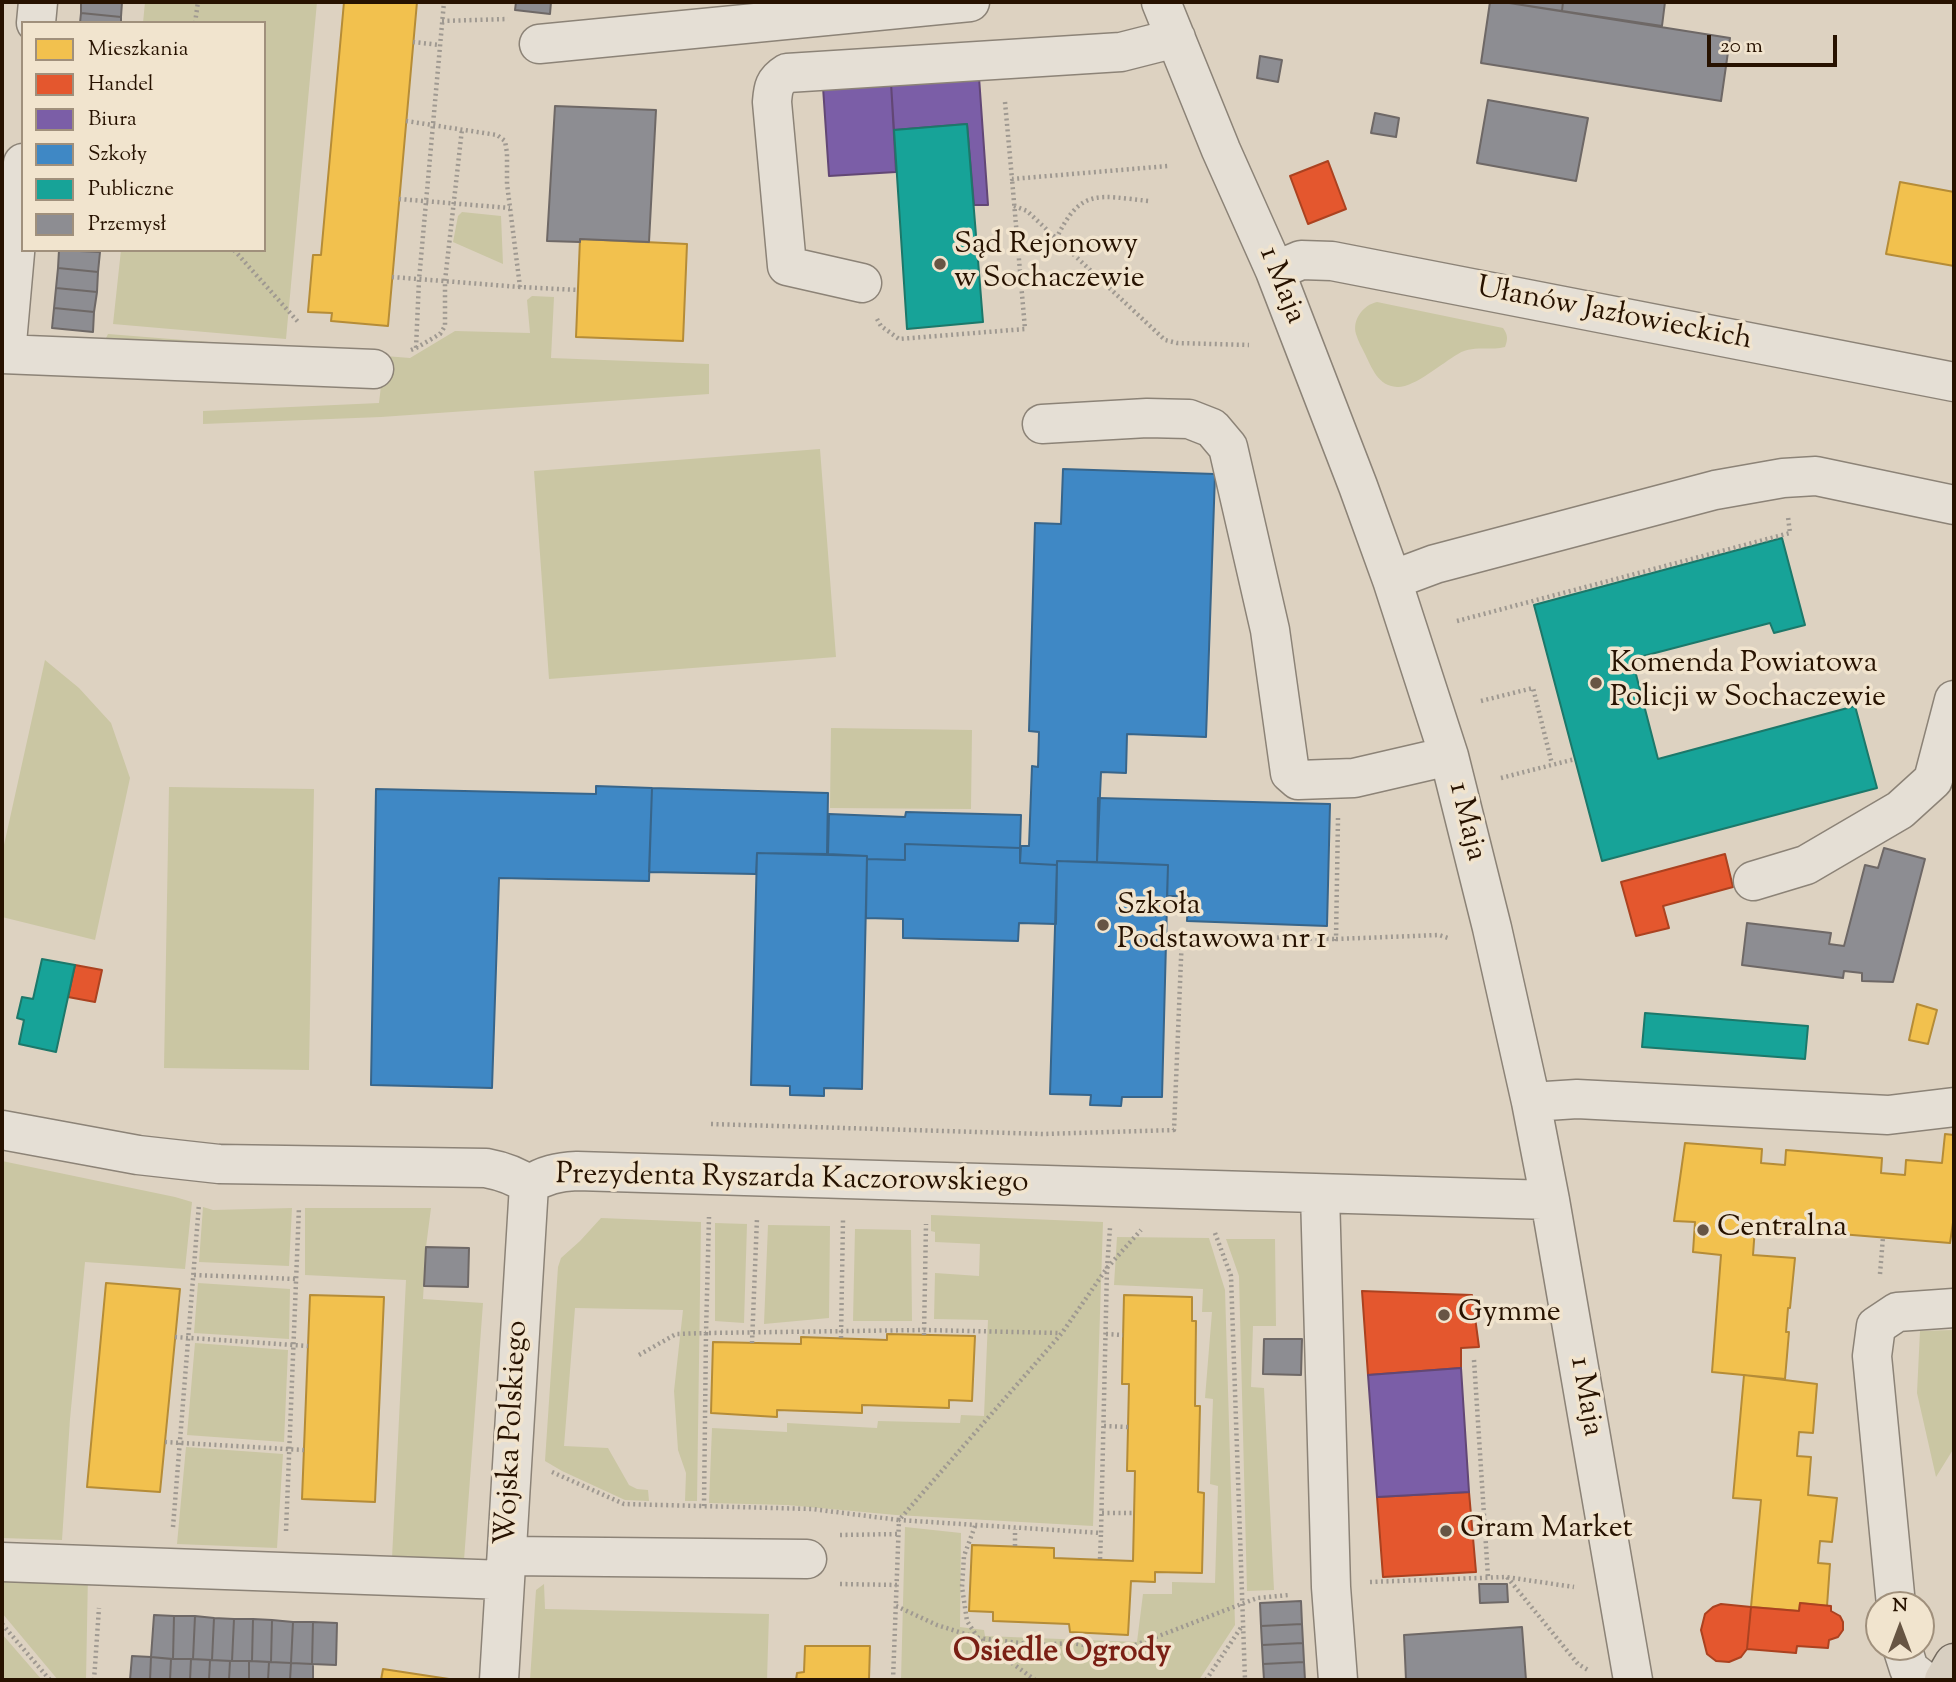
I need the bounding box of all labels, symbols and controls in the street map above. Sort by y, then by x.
legend [21,21,266,252]
scale bar [1711,21,1840,65]
text: 20 m [1720,32,1763,62]
text: Mieszkania [88,35,188,65]
text: Handel [88,70,154,100]
text: Biura [88,105,137,135]
text: Szkoły [88,140,147,170]
text: Publiczne [88,175,174,205]
text: Przemysł [88,210,166,240]
place label: Sąd Rejonowy w Sochaczewie [954,229,1145,300]
street label: 1 Maja [1248,242,1312,330]
marker: Sąd Rejonowy w Sochaczewie [932,256,948,272]
street label: Ułanów Jazłowieckich [1473,272,1755,360]
place label: Komenda Powiatowa Policji w Sochaczewie [1610,648,1886,718]
marker: Komenda Powiatowa Policji w Sochaczewie [1588,675,1604,691]
street label: 1 Maja [1438,779,1492,865]
place label: Szkoła Podstawowa nr 1 [1117,890,1326,960]
marker: Szkoła Podstawowa nr 1 [1095,917,1111,933]
street label: Prezydenta Ryszarda Kaczorowskiego [555,1159,1029,1203]
place label: Centralna [1717,1212,1847,1248]
marker: Centralna [1695,1222,1711,1238]
place label: Gymme [1458,1297,1561,1333]
marker: Gymme [1436,1307,1452,1323]
street label: Wojska Polskiego [490,1320,538,1546]
street label: 1 Maja [1559,1355,1609,1439]
place label: Gram Market [1460,1513,1633,1549]
marker: Gram Market [1438,1523,1454,1539]
north arrow [1865,1591,1935,1661]
text: N [1892,1593,1908,1620]
district label: Osiedle Ogrody [953,1636,1171,1674]

